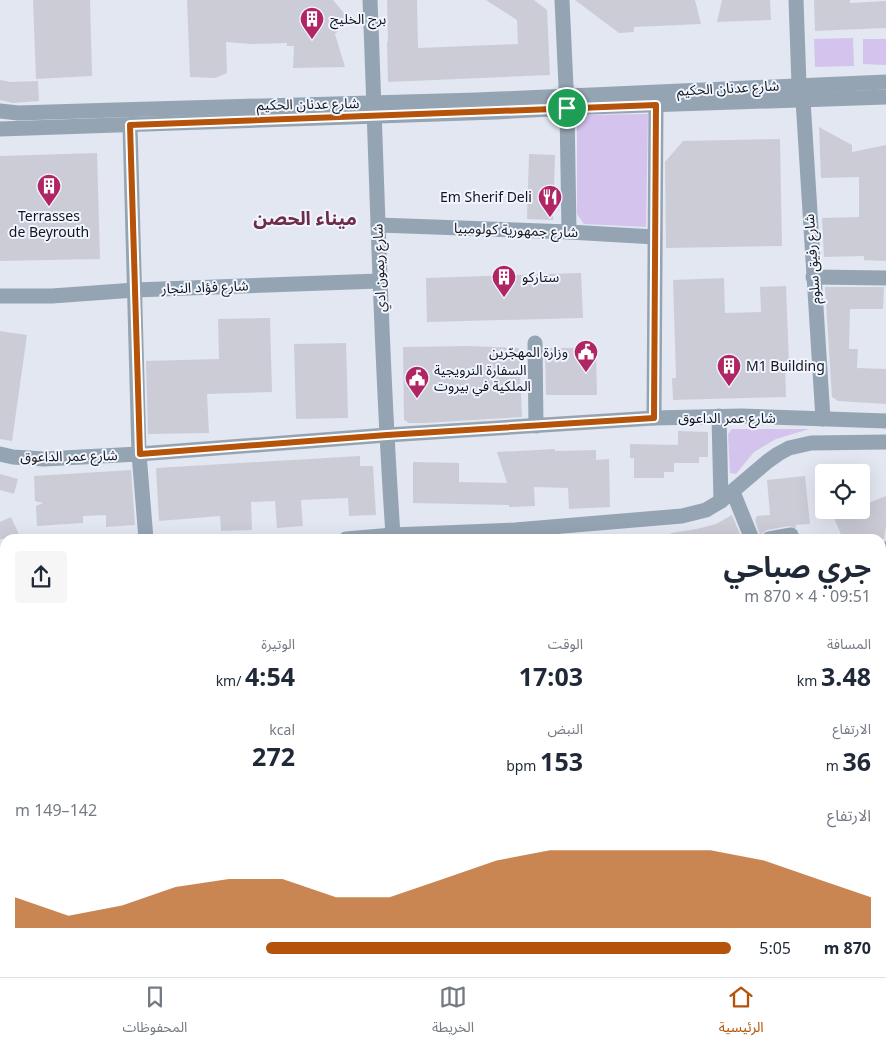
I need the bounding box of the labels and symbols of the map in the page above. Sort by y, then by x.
building icon: برج الخليج [299,6,325,40]
place label: برج الخليج [330,9,387,30]
street label: شارع عدنان الحكيم [676,75,780,102]
pin [546,87,588,129]
street label: شارع عدنان الحكيم [257,93,359,116]
building icon: Terrasses de Beyrouth [36,173,62,207]
restaurant icon: Em Sherif Deli [537,184,563,218]
place label: Em Sherif Deli [440,187,532,206]
district label: ميناء الحصن [253,205,357,231]
place label: Terrasses de Beyrouth [9,206,89,241]
street label: شارع رفيق سلوم [799,213,826,305]
street label: شارع جمهورية كولومبيا [453,218,579,243]
street label: شارع ريمون ادي [367,223,392,313]
building icon: ستاركو [491,264,517,298]
place label: ستاركو [522,267,559,286]
street label: شارع فؤاد النجار [160,275,249,300]
public building icon: وزارة المهجّرين [573,339,599,373]
place label: وزارة المهجّرين [489,342,568,361]
building icon: M1 Building [716,353,742,387]
place label: M1 Building [746,356,825,375]
place label: السفارة النرويجية الملكية في بيروت [434,360,531,397]
public building icon: السفارة النرويجية الملكية في بيروت [404,365,430,399]
street label: شارع عمر الداعوق [678,408,776,429]
street label: شارع عمر الداعوق [20,445,118,468]

